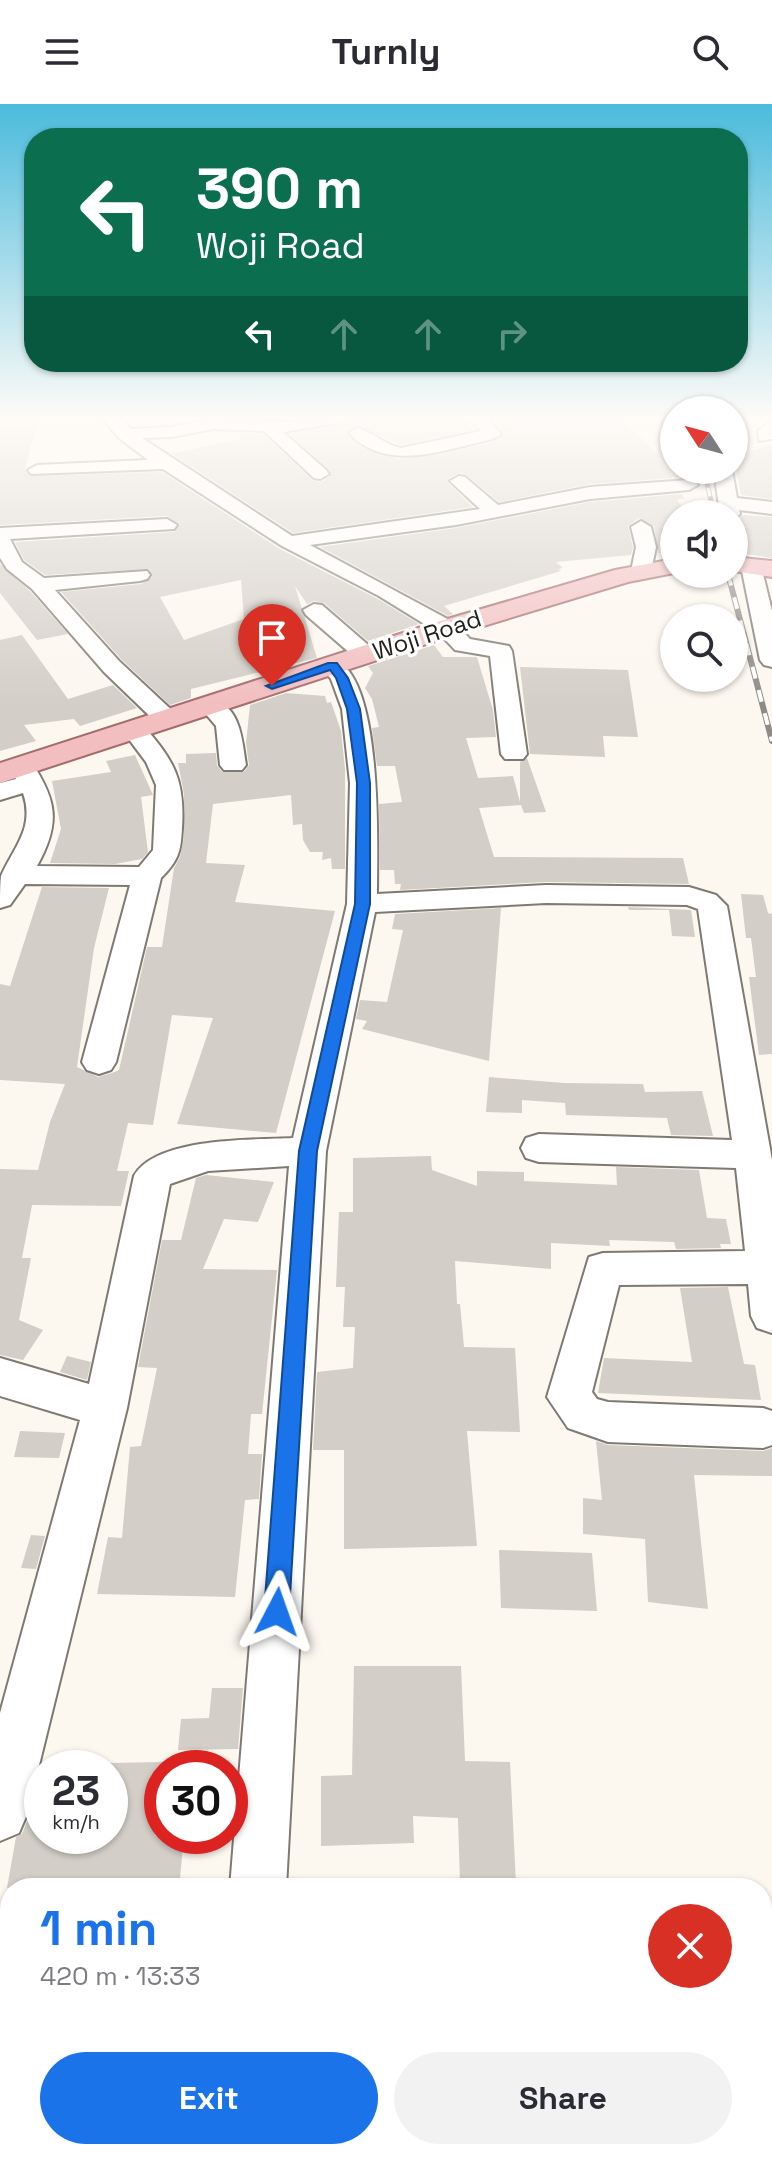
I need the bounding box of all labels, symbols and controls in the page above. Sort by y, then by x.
text: Turnly [332,29,440,75]
icon: menu [40,30,84,74]
icon: search [688,30,732,74]
text: 390 m [196,153,363,224]
icon: left [64,160,168,264]
text: Woji Road [196,223,365,269]
icon: left [238,312,282,356]
icon: ahead [322,312,366,356]
icon: ahead [406,312,450,356]
icon: right [490,312,534,356]
north arrow [660,396,748,484]
map controls [660,396,748,692]
button: sound [660,500,748,588]
street label: Woji Road [369,602,485,667]
pin [238,604,306,686]
button: search [660,604,748,692]
icon: arrive [250,616,294,660]
position arrow [235,1570,319,1654]
speed limit sign: 30 [144,1750,248,1854]
text: 23 [52,1766,100,1817]
text: km/h [52,1809,100,1835]
text: 1 min [40,1898,157,1959]
button: close [648,1904,732,1988]
text: 420 m · 13:33 [40,1959,200,1993]
button: Exit [40,2052,378,2144]
button: Share [394,2052,732,2144]

